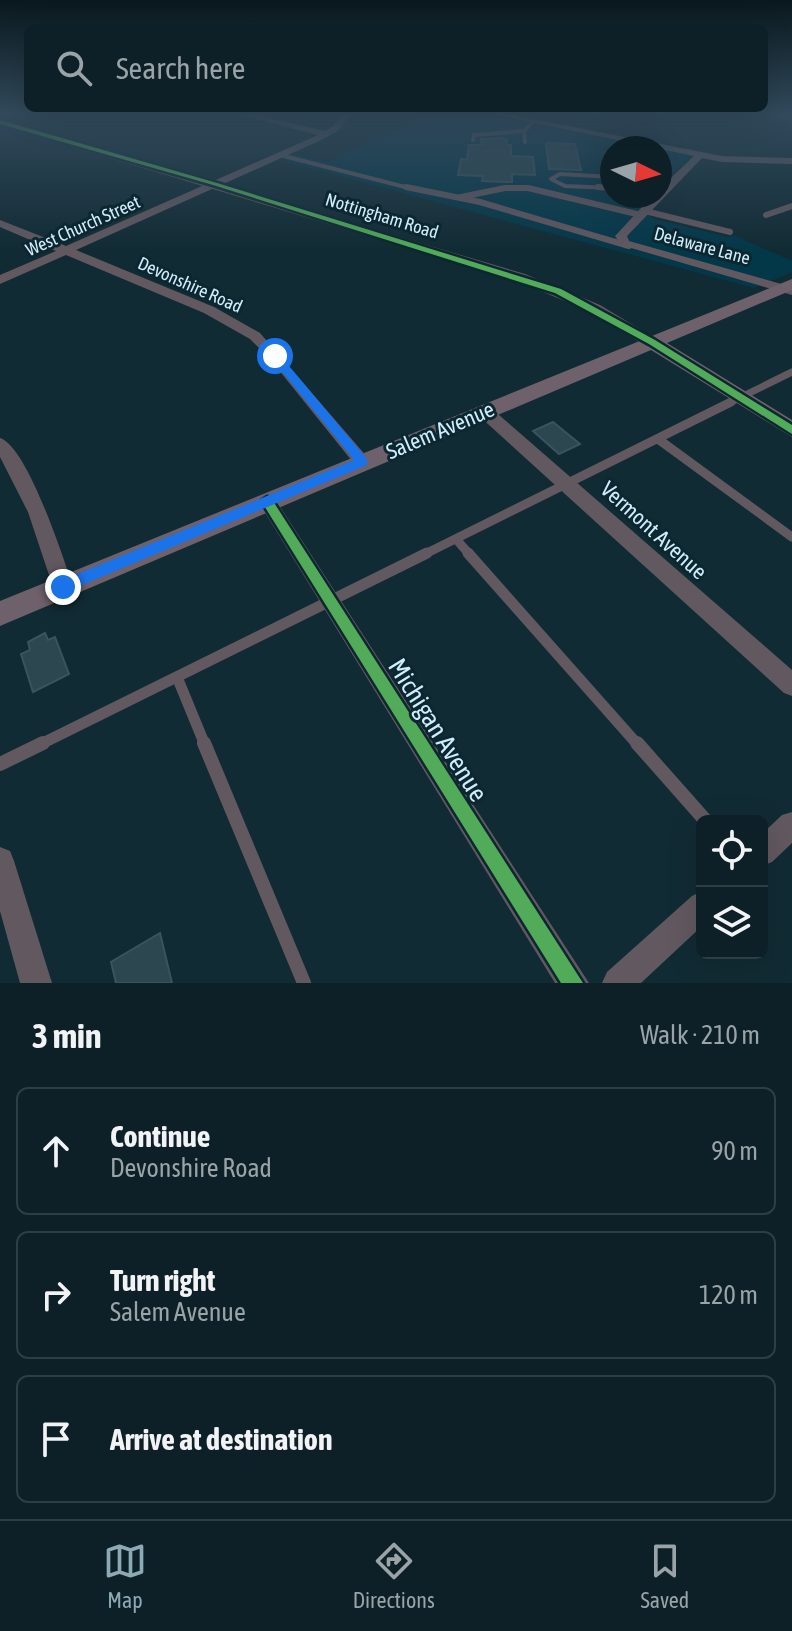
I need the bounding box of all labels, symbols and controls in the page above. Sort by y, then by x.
search box [24,24,768,112]
icon: search [52,46,96,90]
text: Search here [116,51,245,85]
north arrow [600,136,672,208]
street label: Nottingham Road [323,188,441,243]
street label: West Church Street [22,191,143,260]
street label: Delaware Lane [652,223,752,268]
street label: Devonshire Road [135,252,246,317]
route start [257,338,293,374]
street label: Salem Avenue [382,396,498,464]
street label: Vermont Avenue [596,476,712,584]
route end [45,569,81,605]
street label: Michigan Avenue [382,653,494,807]
map controls [696,815,768,959]
button: locate [696,815,768,887]
button: layers [696,887,768,959]
text: 3 min [32,1016,101,1055]
text: Walk · 210 m [640,1020,760,1050]
text: Continue [110,1119,210,1153]
icon: ahead [34,1129,78,1173]
text: 90 m [711,1136,758,1166]
text: Devonshire Road [110,1153,272,1183]
text: Turn right [110,1263,216,1297]
icon: right [34,1273,78,1317]
text: 120 m [699,1280,758,1310]
text: Salem Avenue [110,1297,246,1327]
icon: arrive [34,1417,78,1461]
text: Arrive at destination [110,1422,332,1456]
tab: Map [103,1539,147,1613]
tab: Directions [353,1539,435,1613]
tab: Saved [640,1539,689,1613]

